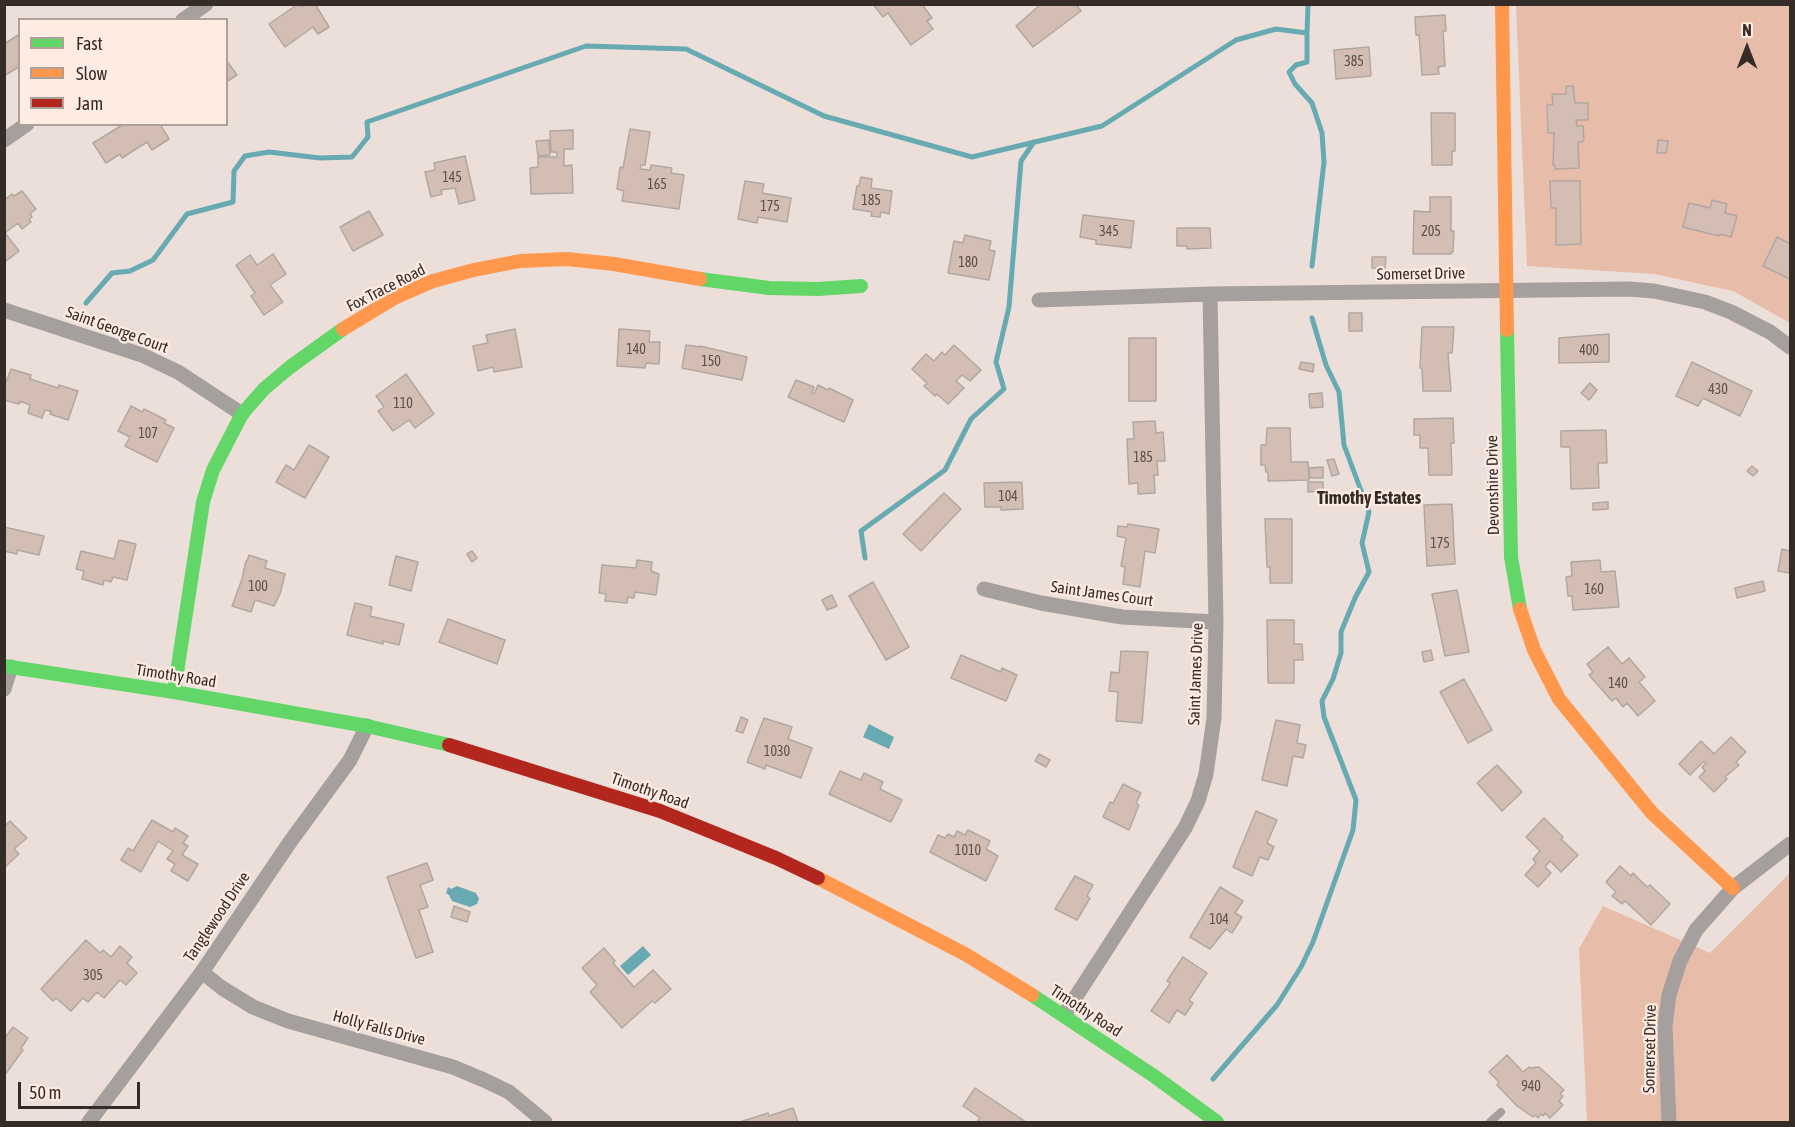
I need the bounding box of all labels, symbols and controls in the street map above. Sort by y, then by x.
legend [18,18,228,126]
north arrow [1717,18,1777,78]
text: N [1742,21,1752,39]
text: Fast [76,33,103,54]
house number: 385 [1344,54,1364,70]
text: Slow [76,63,107,84]
text: Jam [76,93,103,114]
house number: 145 [442,170,462,186]
house number: 165 [647,177,667,193]
house number: 185 [861,193,881,209]
house number: 175 [760,199,780,215]
house number: 345 [1099,224,1119,240]
house number: 205 [1421,224,1441,240]
house number: 180 [958,255,978,271]
street label: Fox Trace Road [343,260,429,316]
street label: Somerset Drive [1377,264,1465,284]
street label: Saint George Court [63,303,171,357]
house number: 140 [626,342,646,358]
house number: 400 [1579,343,1599,359]
house number: 150 [701,354,721,370]
house number: 430 [1708,382,1728,398]
house number: 110 [393,396,413,412]
house number: 107 [138,426,158,442]
street label: Devonshire Drive [1483,435,1503,535]
house number: 185 [1133,450,1153,466]
district label: Timothy Estates [1317,487,1421,509]
house number: 104 [998,489,1018,505]
house number: 175 [1430,536,1450,552]
street label: Saint James Court [1050,577,1154,611]
house number: 100 [248,579,268,595]
house number: 160 [1584,582,1604,598]
street label: Saint James Drive [1185,622,1207,726]
street label: Timothy Road [134,660,218,692]
house number: 140 [1608,676,1628,692]
house number: 1030 [764,744,790,760]
street label: Timothy Road [609,769,691,813]
house number: 1010 [955,843,981,859]
street label: Tanglewood Drive [180,868,254,966]
house number: 104 [1209,912,1229,928]
house number: 305 [83,968,103,984]
street label: Timothy Road [1047,981,1125,1041]
street label: Somerset Drive [1640,1005,1660,1093]
street label: Holly Falls Drive [331,1006,427,1050]
scale bar [21,1070,142,1108]
house number: 940 [1521,1079,1541,1095]
text: 50 m [29,1082,61,1103]

